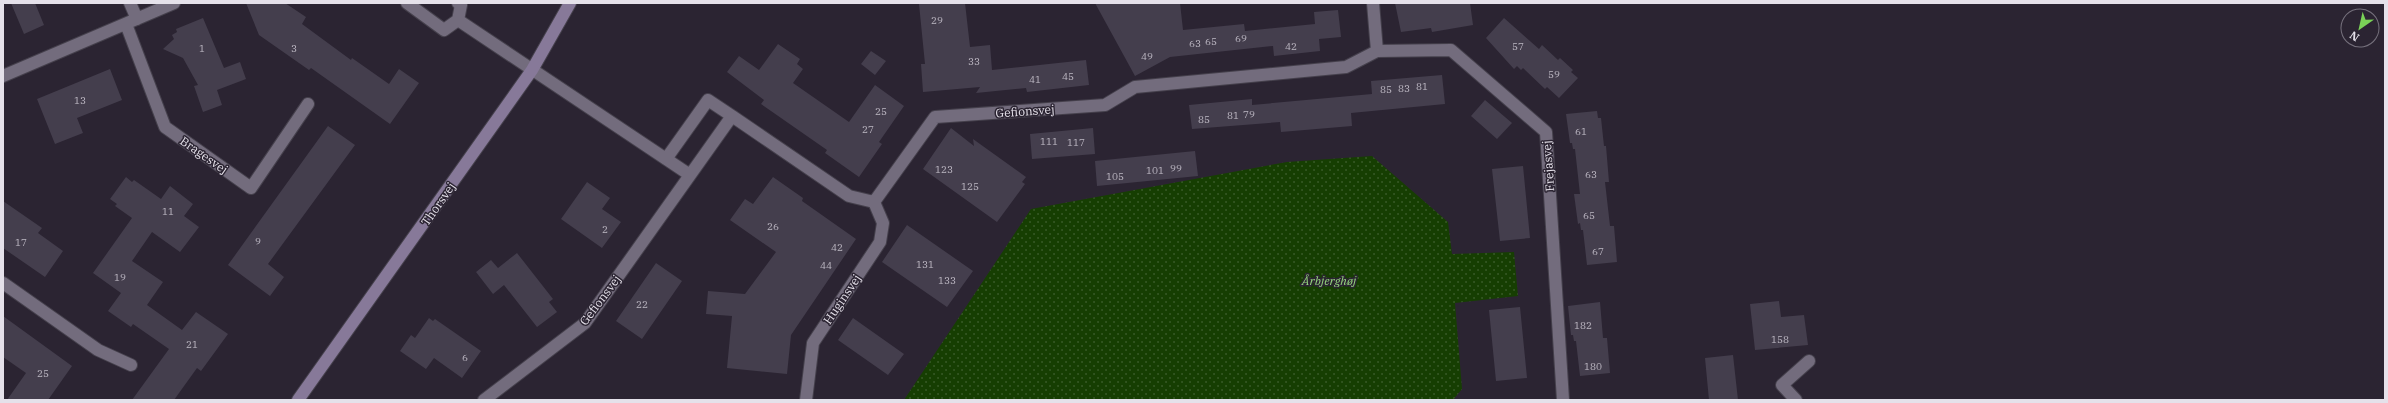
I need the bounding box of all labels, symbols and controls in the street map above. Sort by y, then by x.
north arrow [2340,8,2380,48]
house number: 29 [931,14,943,27]
text: N [2347,28,2362,45]
house number: 69 [1235,32,1247,45]
house number: 65 [1205,35,1217,48]
house number: 63 [1189,37,1201,50]
house number: 42 [1285,40,1297,53]
house number: 57 [1512,40,1524,53]
house number: 1 [199,42,205,55]
house number: 3 [291,42,297,55]
house number: 49 [1141,50,1153,63]
house number: 33 [968,55,980,68]
house number: 59 [1548,68,1560,81]
house number: 45 [1062,70,1074,83]
house number: 41 [1029,73,1041,86]
house number: 81 [1416,80,1428,93]
house number: 83 [1398,82,1410,95]
house number: 85 [1380,83,1392,96]
house number: 13 [74,94,86,107]
street label: Gefionsvej [995,101,1055,121]
house number: 25 [875,105,887,118]
house number: 79 [1243,108,1255,121]
house number: 81 [1227,109,1239,122]
house number: 85 [1198,113,1210,126]
house number: 27 [862,123,874,136]
house number: 61 [1575,125,1587,138]
street label: Bragesvej [177,133,231,177]
house number: 111 [1040,135,1058,148]
house number: 117 [1067,136,1085,149]
street label: Frejasvej [1539,140,1557,192]
house number: 99 [1170,162,1182,175]
house number: 123 [935,163,953,176]
house number: 101 [1146,164,1164,177]
house number: 63 [1585,168,1597,181]
house number: 105 [1106,170,1124,183]
street label: Thorsvej [418,179,458,229]
house number: 125 [961,180,979,193]
house number: 11 [162,205,174,218]
house number: 65 [1583,209,1595,222]
house number: 26 [767,220,779,233]
house number: 2 [602,223,608,236]
house number: 9 [255,235,261,248]
house number: 17 [15,236,27,249]
house number: 42 [831,241,843,254]
house number: 67 [1592,245,1604,258]
house number: 131 [916,258,934,271]
house number: 44 [820,259,832,272]
house number: 19 [114,271,126,284]
street label: Huginsvej [820,271,864,327]
street label: Gefionsvej [576,272,624,328]
park label: Årbjerghøj [1301,273,1357,288]
house number: 133 [938,274,956,287]
house number: 22 [636,298,648,311]
house number: 182 [1574,319,1592,332]
house number: 158 [1771,333,1789,346]
house number: 21 [186,338,198,351]
house number: 6 [462,351,468,364]
house number: 180 [1584,360,1602,373]
house number: 25 [37,367,49,380]

